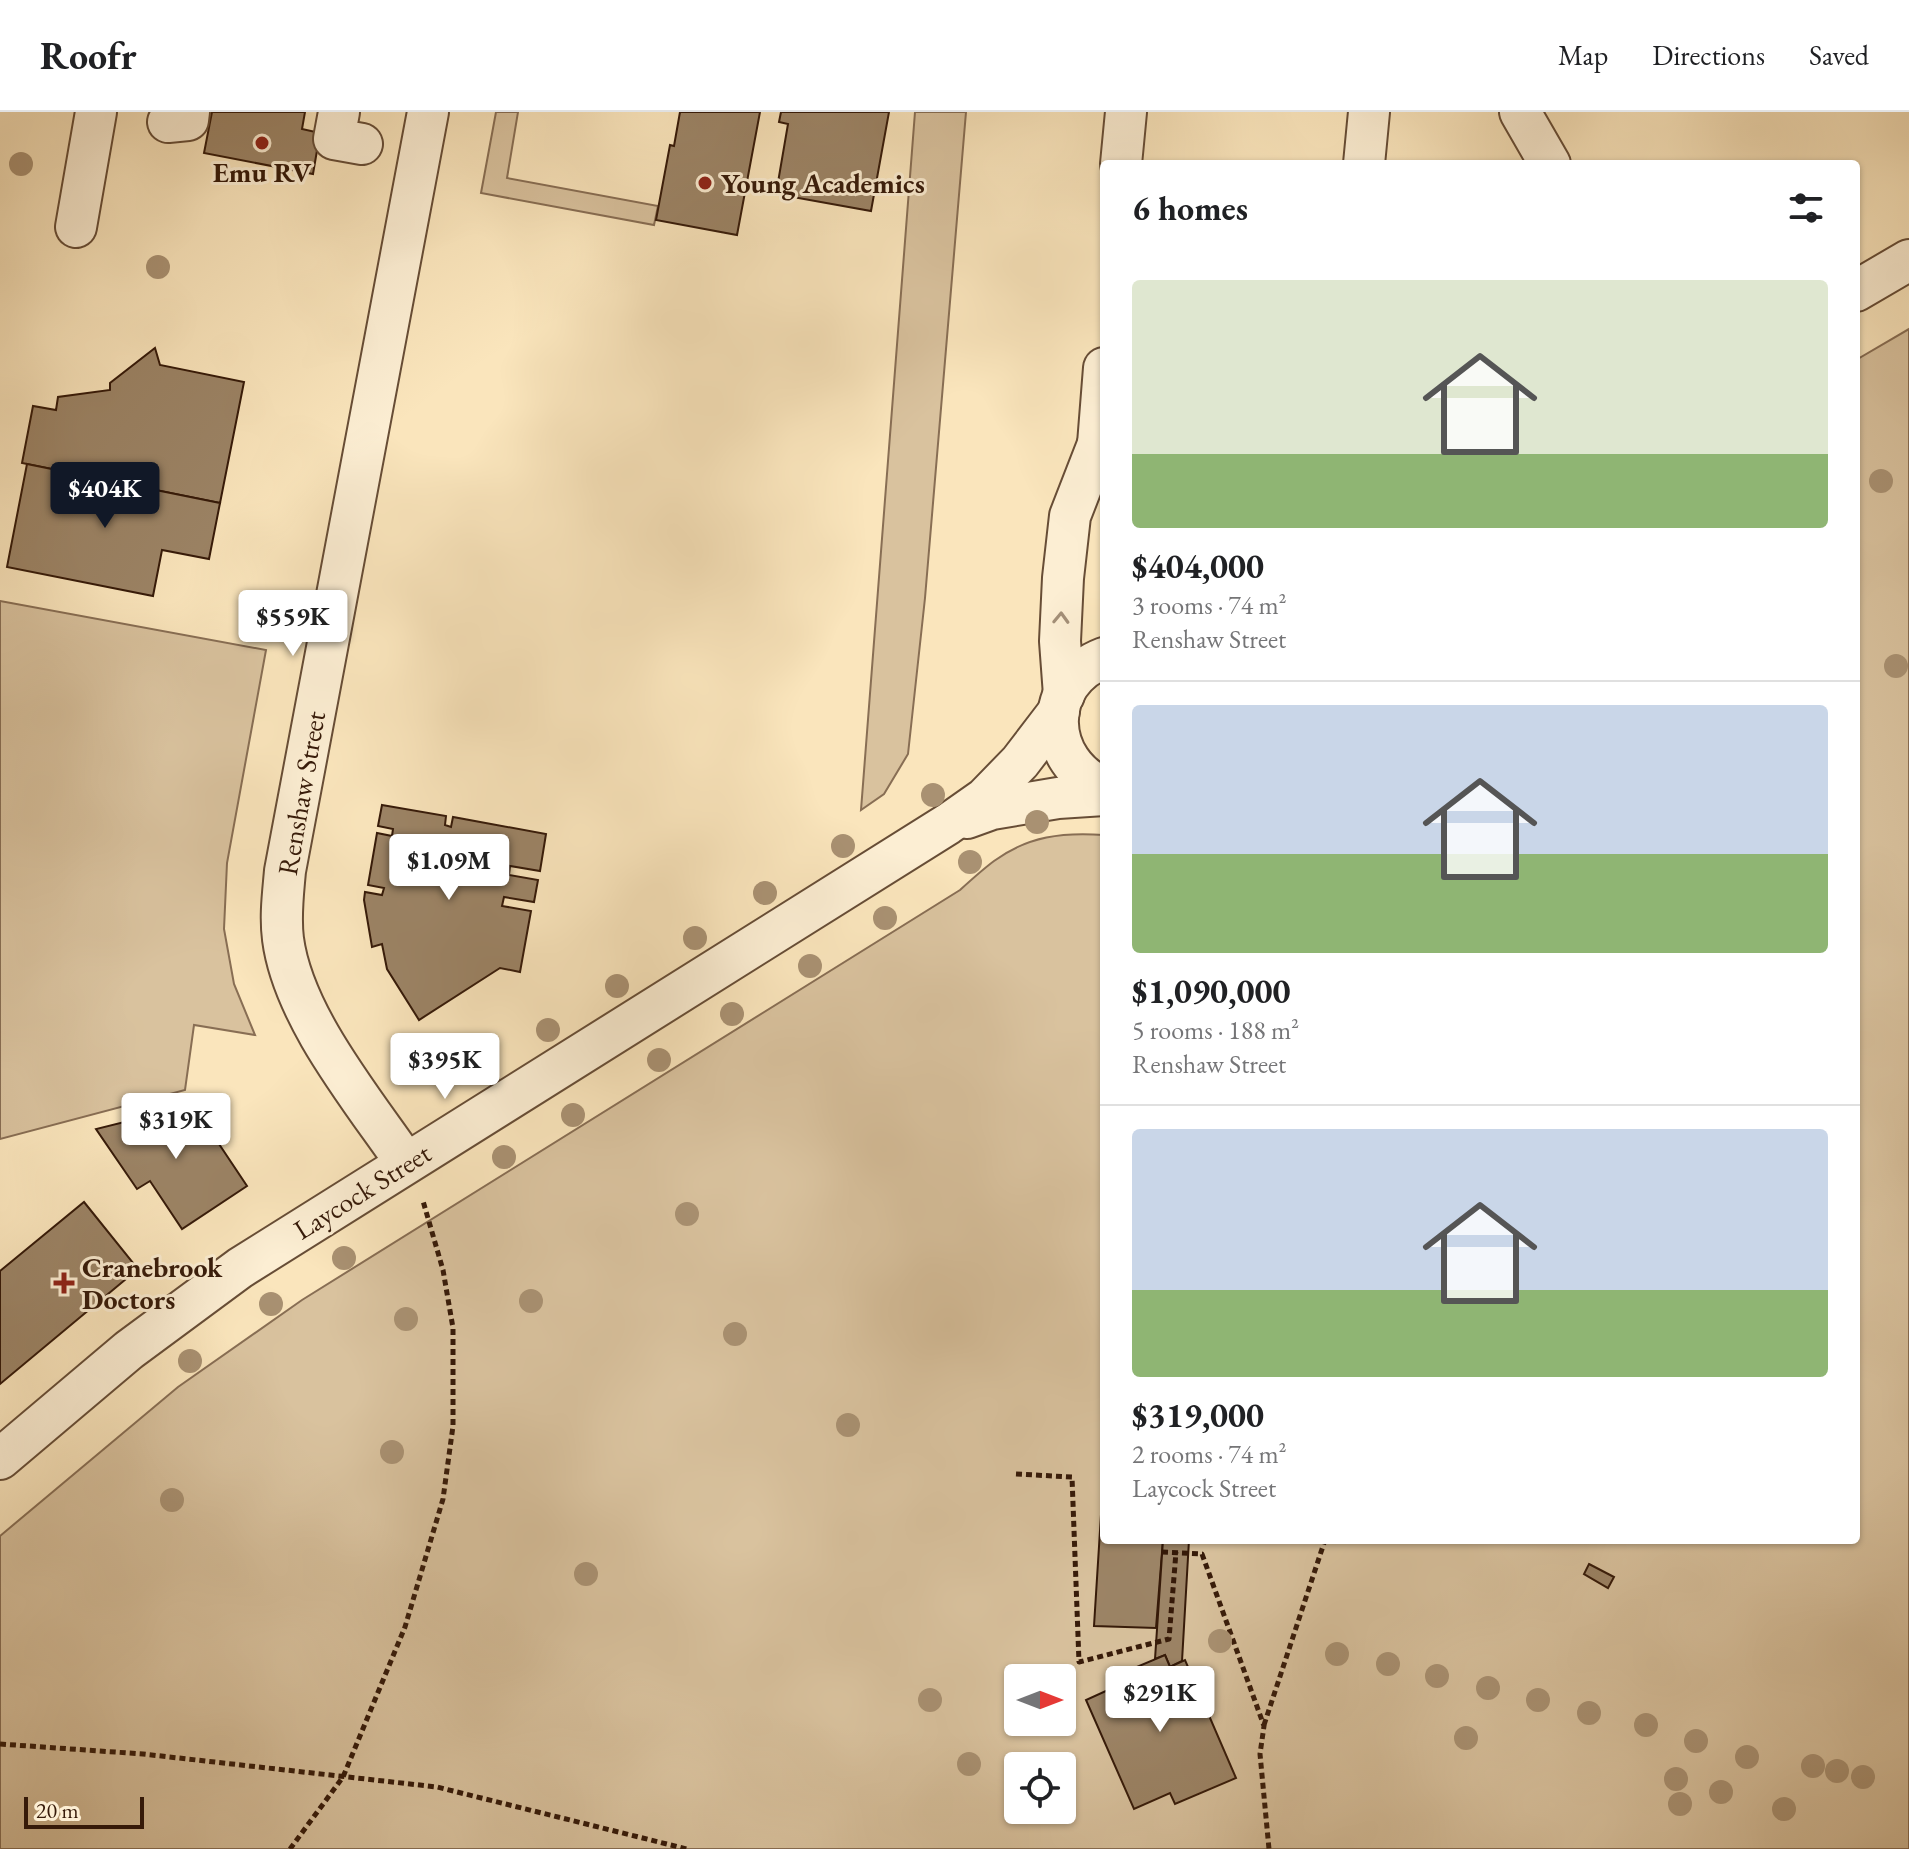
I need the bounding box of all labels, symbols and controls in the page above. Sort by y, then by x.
text: Roofr [40,31,137,80]
text: Map [1558,37,1608,73]
text: Directions [1652,37,1765,73]
text: Saved [1809,37,1869,73]
marker: Emu RV [253,134,271,152]
place label: Emu RV [213,154,312,190]
place label: Young Academics [721,165,925,201]
marker: Young Academics [696,174,714,192]
text: 6 homes [1132,186,1248,230]
icon: filters [1784,186,1828,230]
icon: home [1408,332,1552,476]
pin: $404K [49,462,161,530]
text: $404K [68,471,142,505]
text: $404,000 [1132,544,1264,588]
text: 3 rooms · 74 m² [1132,588,1287,622]
pin: $559K [237,590,349,658]
text: $559K [256,599,330,633]
one-way arrow [1053,611,1070,624]
text: Renshaw Street [1132,622,1286,656]
street label: Renshaw Street [269,708,333,878]
icon: home [1408,757,1552,901]
pin: $1.09M [384,834,514,902]
text: $1.09M [407,843,491,877]
text: $1,090,000 [1132,969,1290,1013]
text: 5 rooms · 188 m² [1132,1013,1299,1047]
pin: $395K [389,1033,501,1101]
text: $395K [408,1042,482,1076]
text: Renshaw Street [1132,1047,1286,1081]
pin: $319K [120,1093,232,1161]
text: $319K [139,1102,213,1136]
street label: Laycock Street [287,1135,437,1247]
icon: home [1408,1181,1552,1325]
place label: Cranebrook Doctors [82,1249,223,1317]
marker: Cranebrook Doctors [53,1272,75,1294]
text: $319,000 [1132,1393,1264,1437]
text: 2 rooms · 74 m² [1132,1437,1287,1471]
text: Laycock Street [1132,1471,1276,1505]
north arrow [1004,1664,1076,1736]
map controls [1004,1664,1076,1824]
pin: $291K [1104,1666,1216,1734]
text: $291K [1123,1675,1197,1709]
button: locate [1004,1752,1076,1824]
scale bar [24,1793,144,1829]
text: 20 m [36,1796,79,1825]

